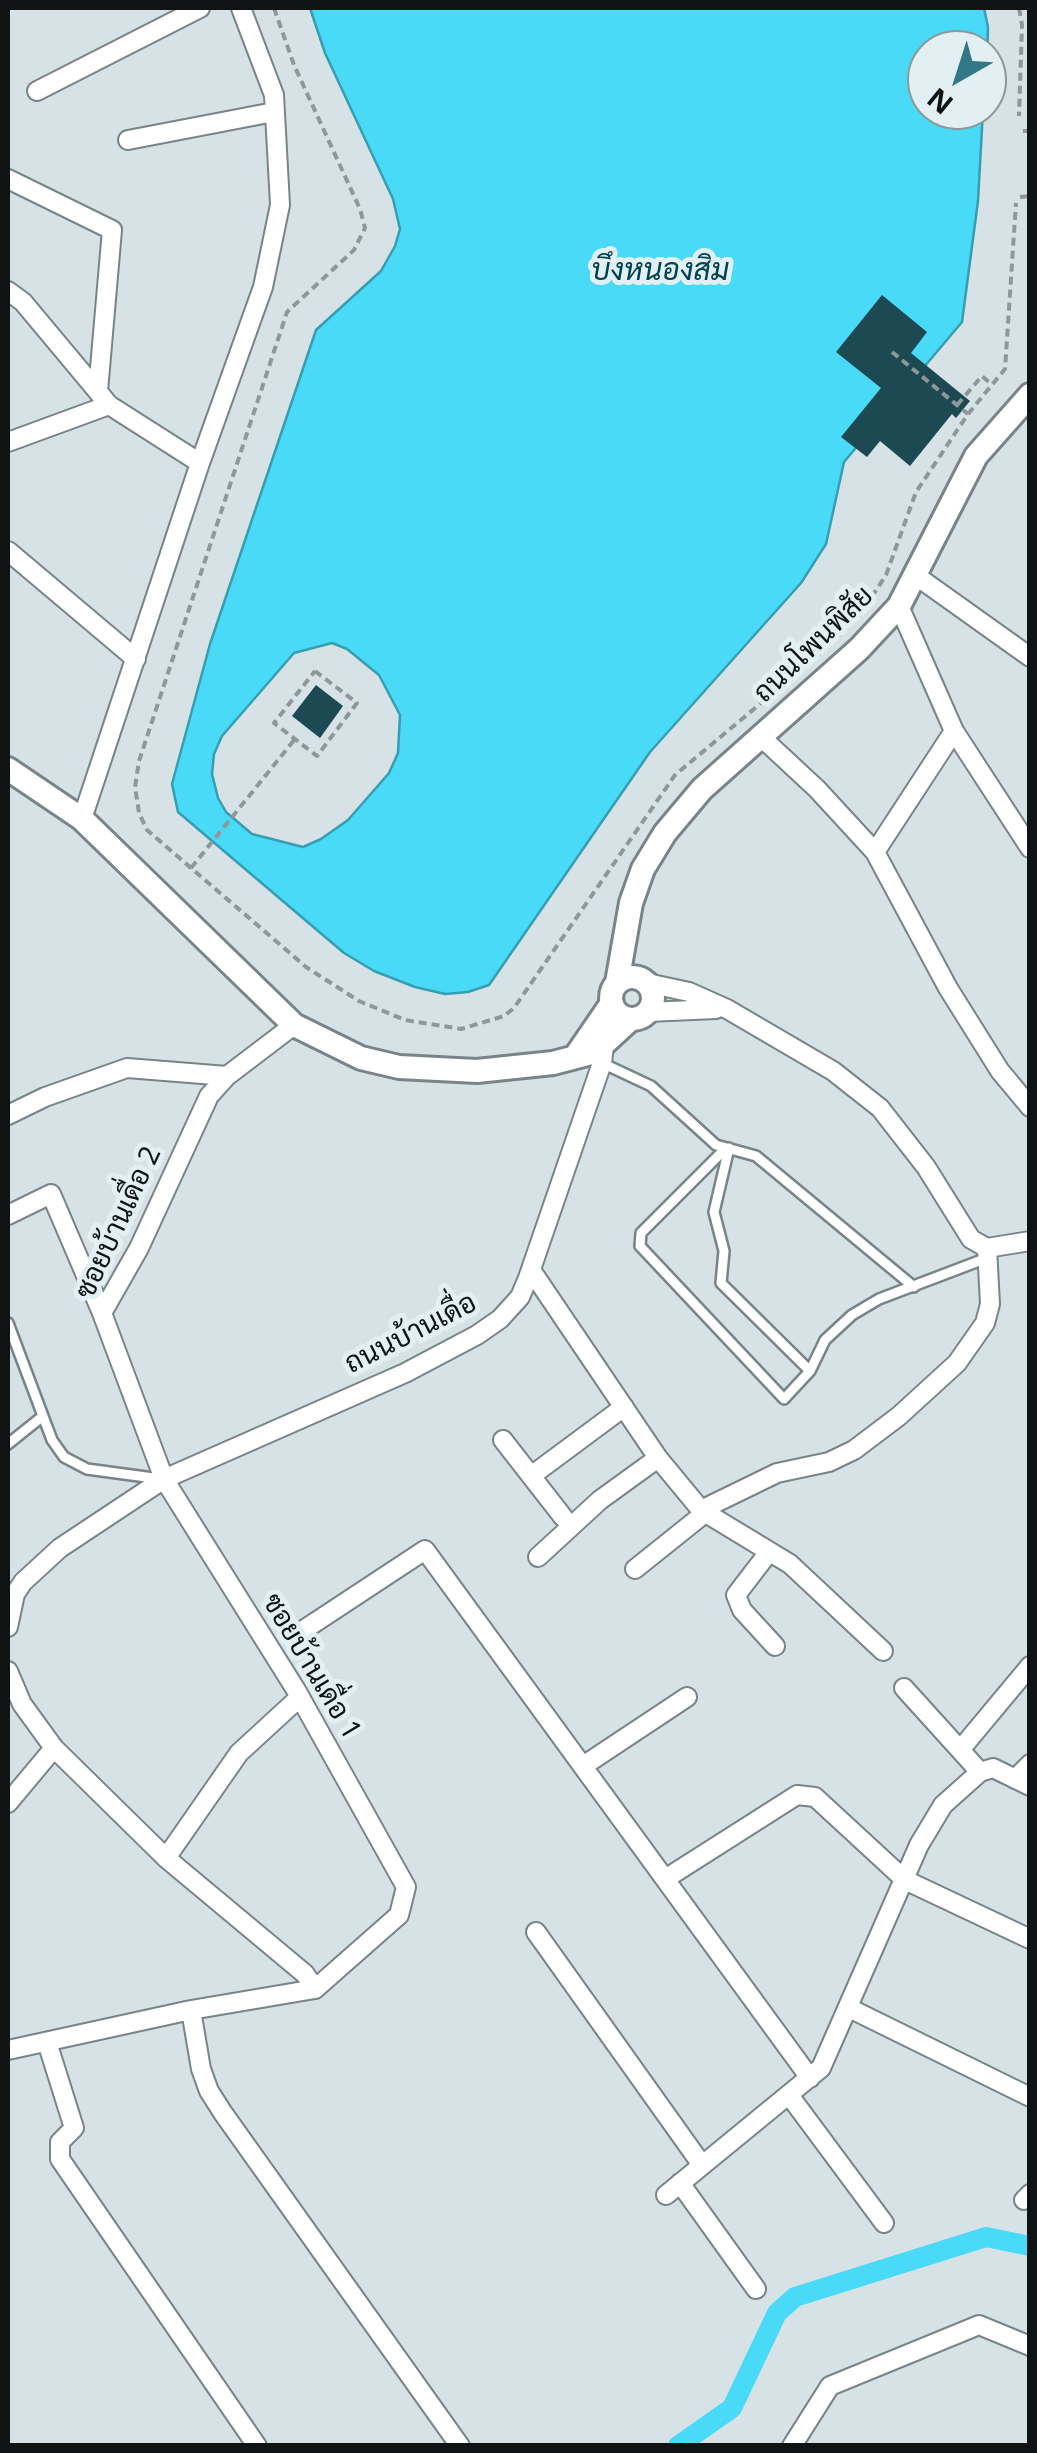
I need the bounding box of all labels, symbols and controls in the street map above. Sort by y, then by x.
north arrow [907,30,1007,130]
text: N [919,80,960,124]
water label: บึงหนองสิม [591,253,729,289]
street label: ถนนโพนพิสัย [747,580,881,710]
street label: ซอยบ้านเดื่อ 2 [69,1142,169,1304]
street label: ถนนบ้านเดื่อ [340,1287,482,1381]
street label: ซอยบ้านเดื่อ 1 [254,1588,368,1746]

